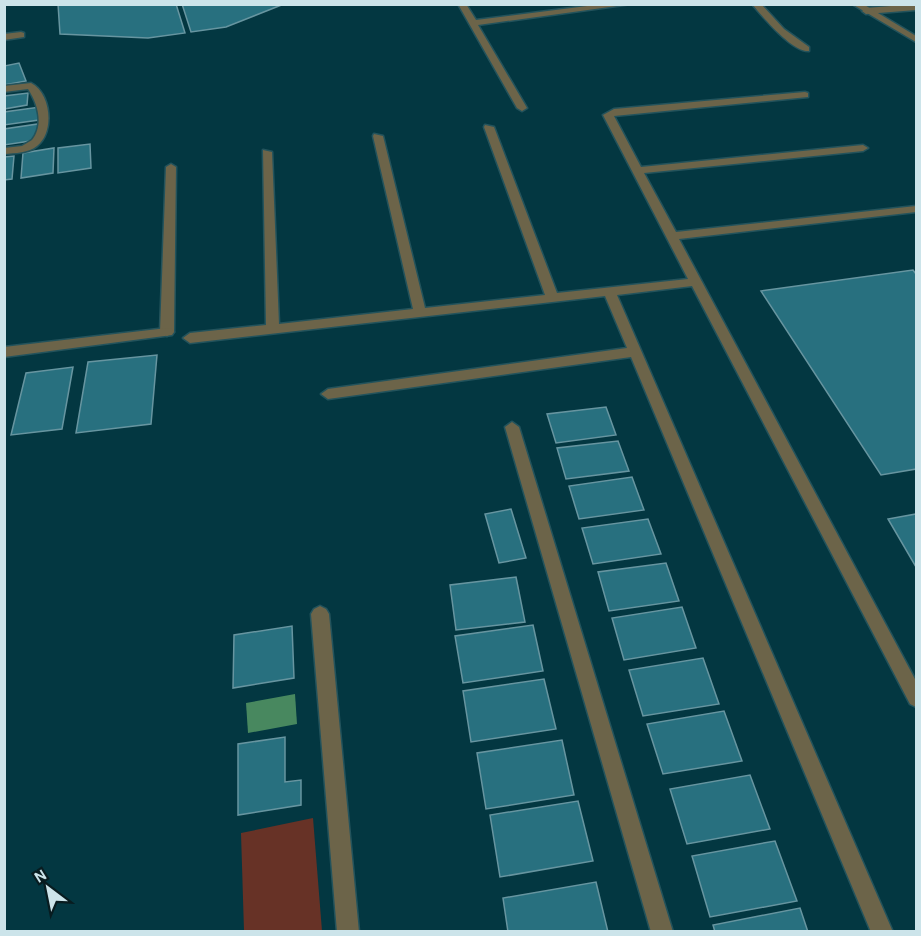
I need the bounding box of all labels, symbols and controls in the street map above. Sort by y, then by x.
north arrow [18,858,78,918]
text: N [30,865,50,887]

